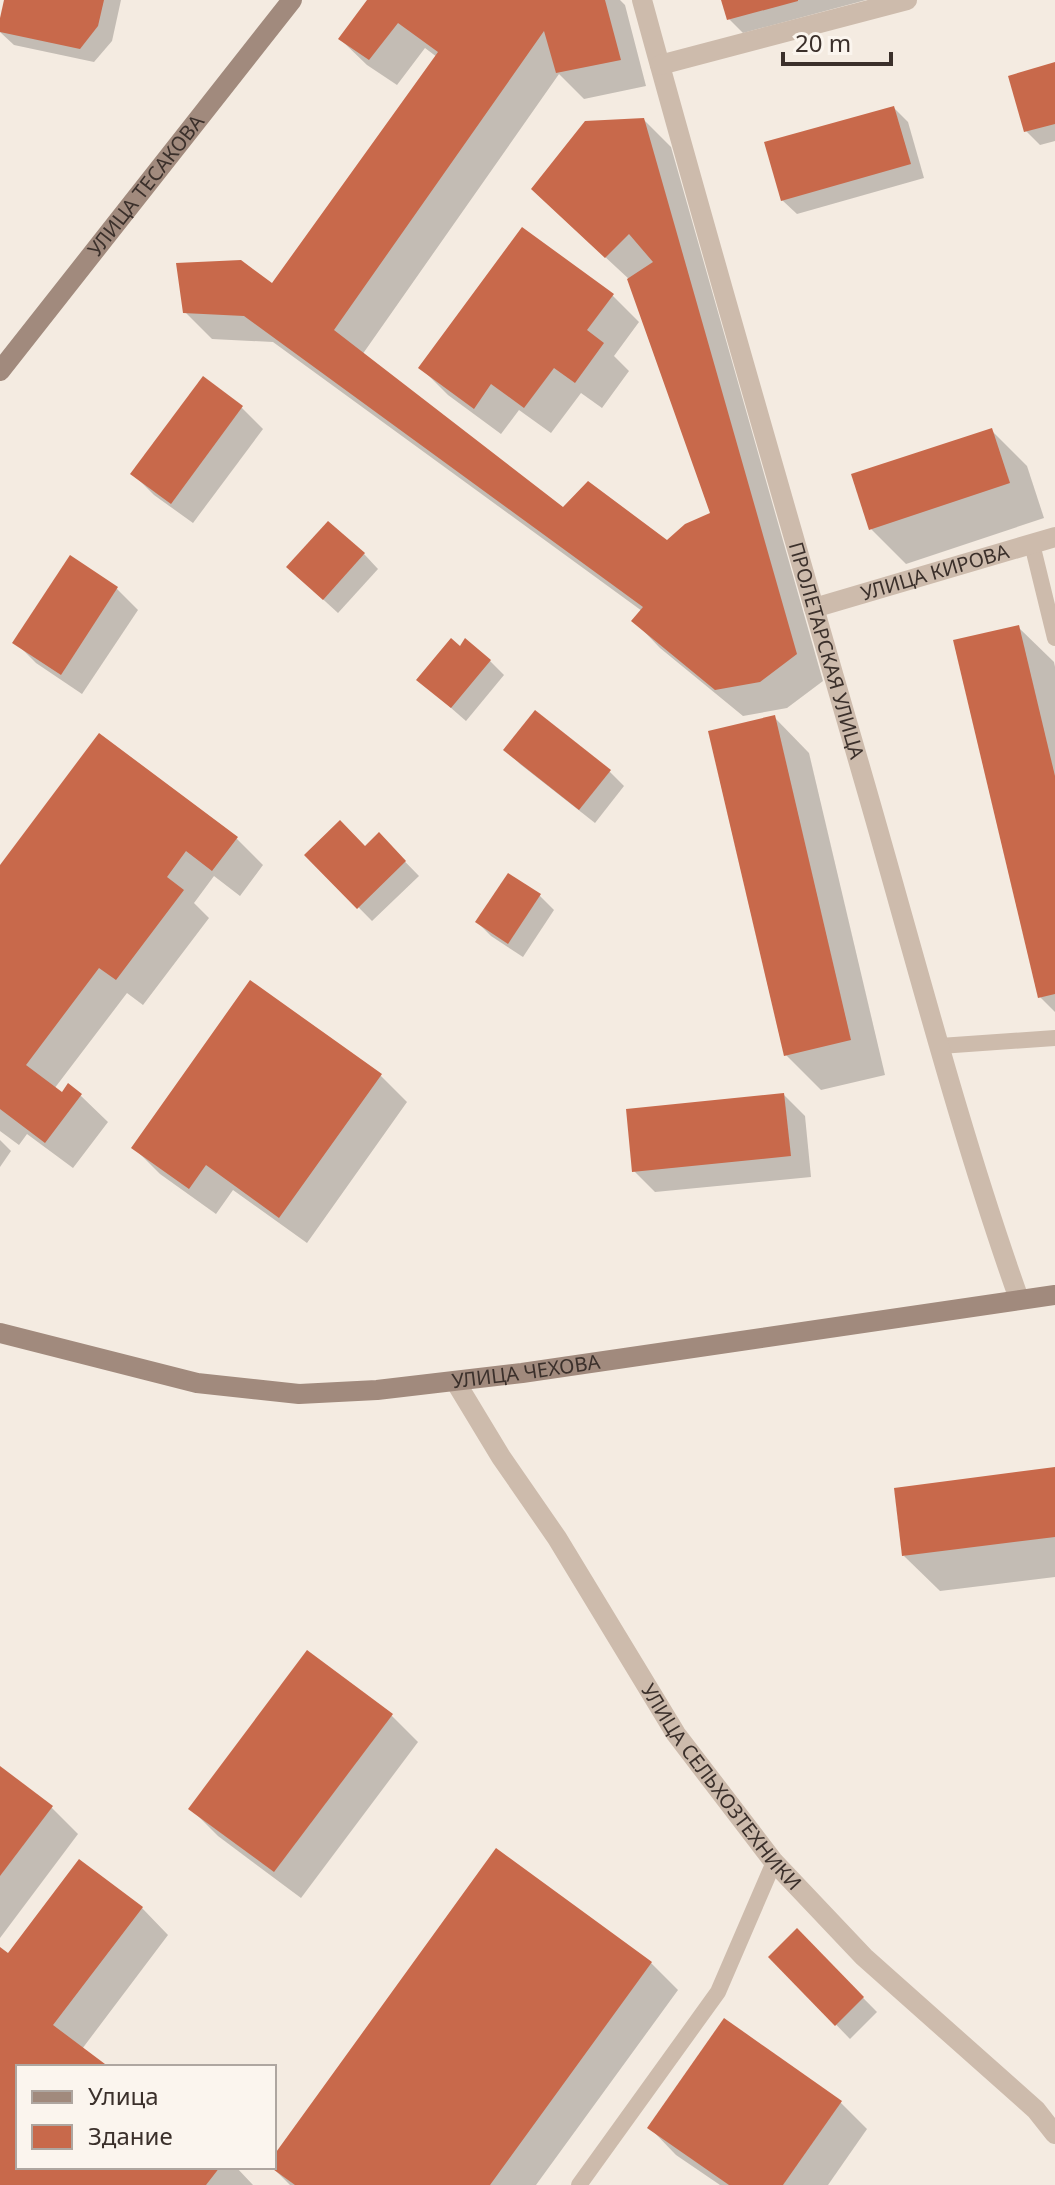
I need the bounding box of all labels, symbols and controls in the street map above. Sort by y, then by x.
scale bar [783,16,891,66]
text: 20 m [795,26,851,59]
street label: УЛИЦА ТЕСАКОВА [81,109,210,262]
street label: УЛИЦА КИРОВА [857,537,1012,607]
street label: ПРОЛЕТАРСКАЯ УЛИЦА [783,539,871,762]
street label: УЛИЦА ЧЕХОВА [450,1348,602,1394]
street label: УЛИЦА СЕЛЬХОЗТЕХНИКИ [635,1678,808,1896]
legend [16,2065,276,2169]
text: Улица [88,2079,159,2112]
text: Здание [88,2119,173,2152]

